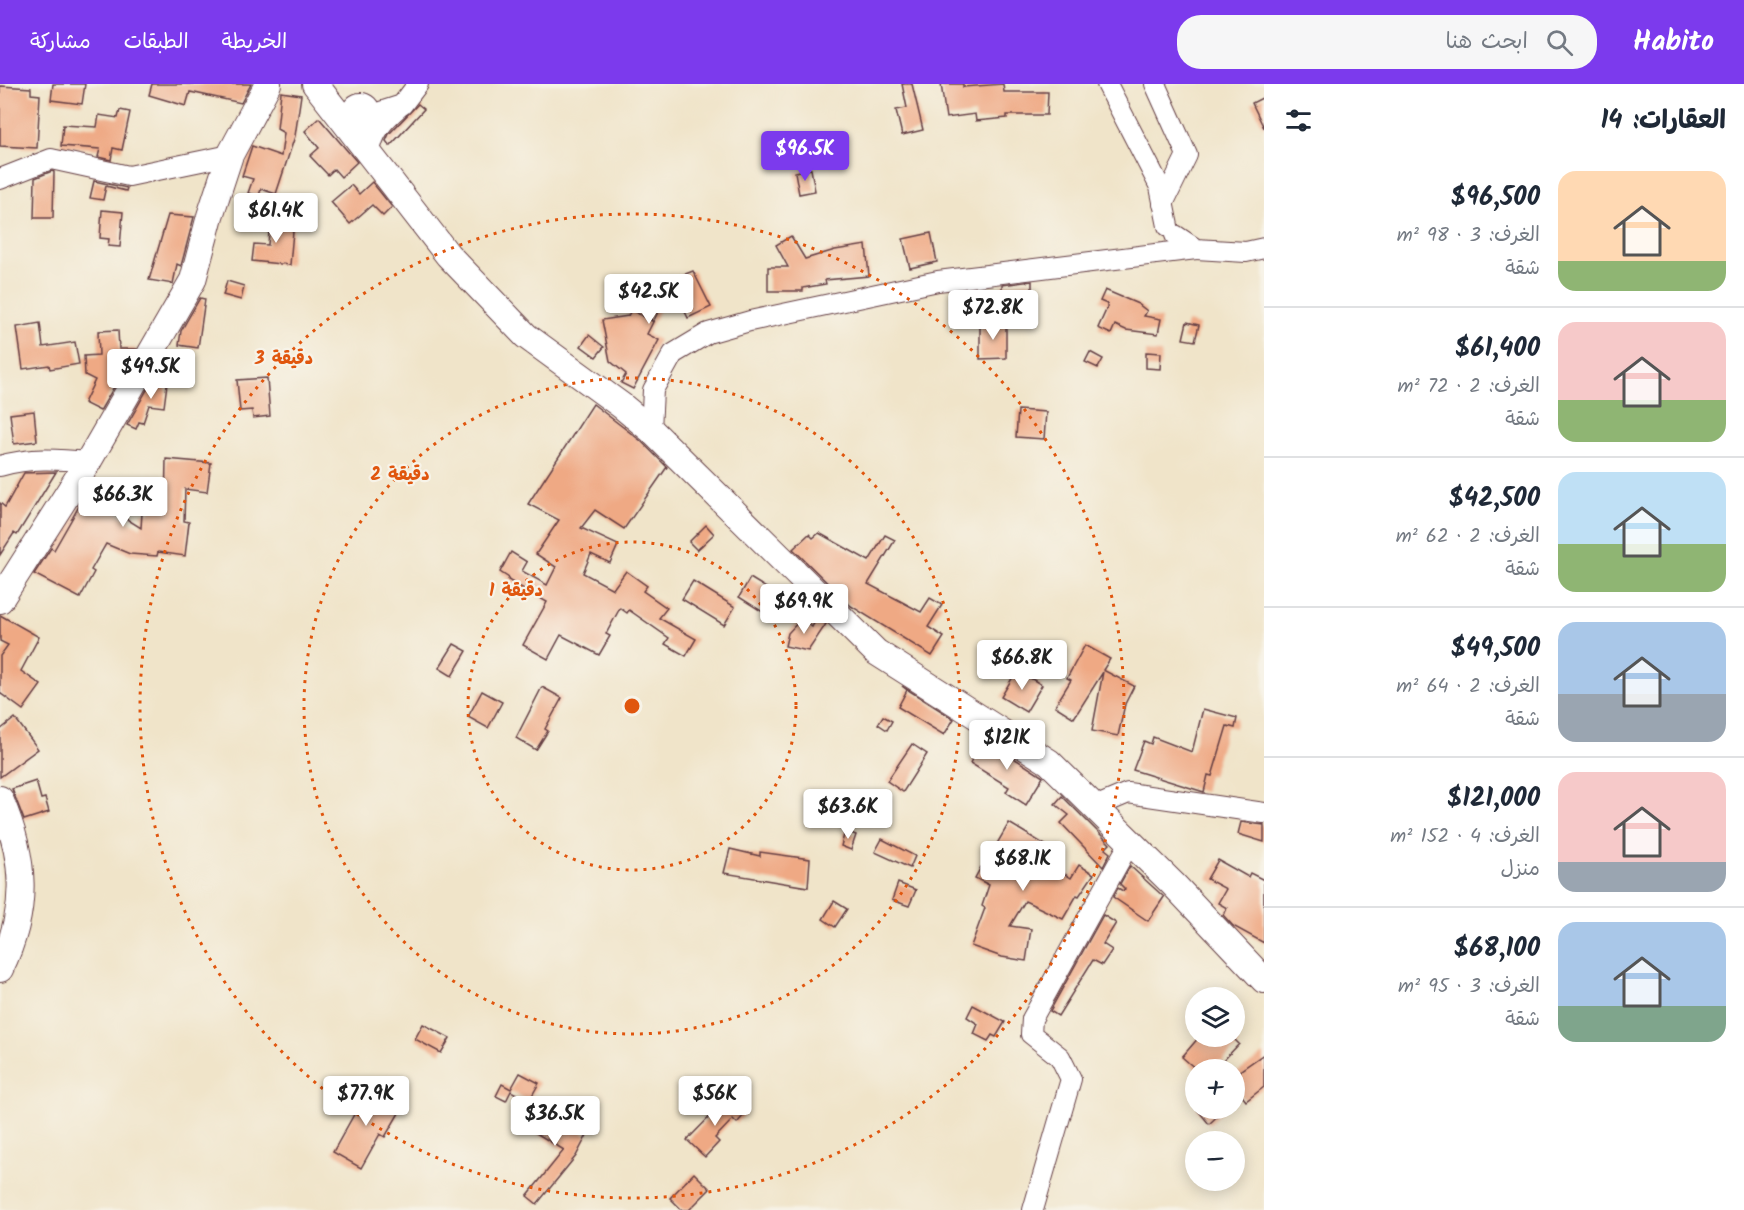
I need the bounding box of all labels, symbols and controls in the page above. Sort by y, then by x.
search box [1177,15,1597,69]
text: Habito [1633,20,1714,65]
text: ابحث هنا [1446,25,1528,60]
text: مشاركة [30,26,91,59]
text: الطبقات [124,26,189,59]
text: الخريطة [222,26,287,59]
icon: search [1543,26,1576,59]
text: العقارات: 14 [1600,100,1726,142]
icon: filters [1282,104,1315,137]
pin: $96.5K [756,131,854,182]
text: $96.5K [775,134,835,166]
text: $96,500 [1451,177,1540,219]
pin: $61.4K [227,193,325,244]
icon: home [1606,195,1678,267]
text: $61.4K [248,196,304,228]
text: الغرف: 3 · 98 m² [1397,220,1540,252]
text: شقة [1505,253,1540,285]
pin: $42.5K [600,274,698,325]
text: $42.5K [618,277,680,309]
pin: $72.8K [944,290,1042,341]
text: $72.8K [962,293,1024,325]
text: $61,400 [1455,328,1540,370]
text: 3 دقيقة [254,345,313,374]
icon: home [1606,346,1678,418]
pin: $49.5K [102,349,200,400]
text: $49.5K [121,352,181,384]
text: الغرف: 2 · 72 m² [1398,371,1540,403]
text: شقة [1505,404,1540,436]
text: 2 دقيقة [371,461,429,490]
pin: $66.3K [74,477,172,528]
text: $42,500 [1449,478,1540,520]
text: $66.3K [92,480,154,512]
icon: home [1606,496,1678,568]
text: الغرف: 2 · 62 m² [1396,521,1540,553]
text: شقة [1505,554,1540,586]
text: 1 دقيقة [489,577,543,606]
pin: $69.9K [755,584,853,635]
text: $69.9K [774,587,834,619]
text: $49,500 [1451,628,1540,670]
pin: $66.8K [973,640,1071,691]
text: $66.8K [991,643,1053,675]
icon: home [1606,646,1678,718]
text: الغرف: 2 · 64 m² [1396,671,1540,703]
centre of rings [622,696,642,716]
text: شقة [1505,704,1540,736]
pin: $121K [965,720,1049,771]
text: $121K [983,723,1031,755]
text: $121,000 [1447,778,1540,820]
pin: $63.6K [799,789,897,840]
text: $63.6K [817,792,879,824]
icon: home [1606,796,1678,868]
text: الغرف: 4 · 152 m² [1390,821,1540,853]
pin: $68.1K [974,841,1072,892]
text: $68.1K [994,844,1052,876]
text: منزل [1501,854,1540,886]
text: $68,100 [1454,928,1540,970]
icon: home [1606,946,1678,1018]
text: الغرف: 3 · 95 m² [1398,971,1540,1003]
map controls [1185,987,1245,1191]
button: layers [1185,987,1245,1047]
text: شقة [1505,1004,1540,1036]
button: + [1185,1059,1245,1119]
pin: $77.9K [317,1076,415,1127]
pin: $56K [679,1076,751,1127]
text: $77.9K [337,1079,395,1111]
text: $56K [693,1079,737,1111]
pin: $36.5K [506,1096,604,1147]
text: $36.5K [525,1099,585,1131]
button: − [1185,1131,1245,1191]

